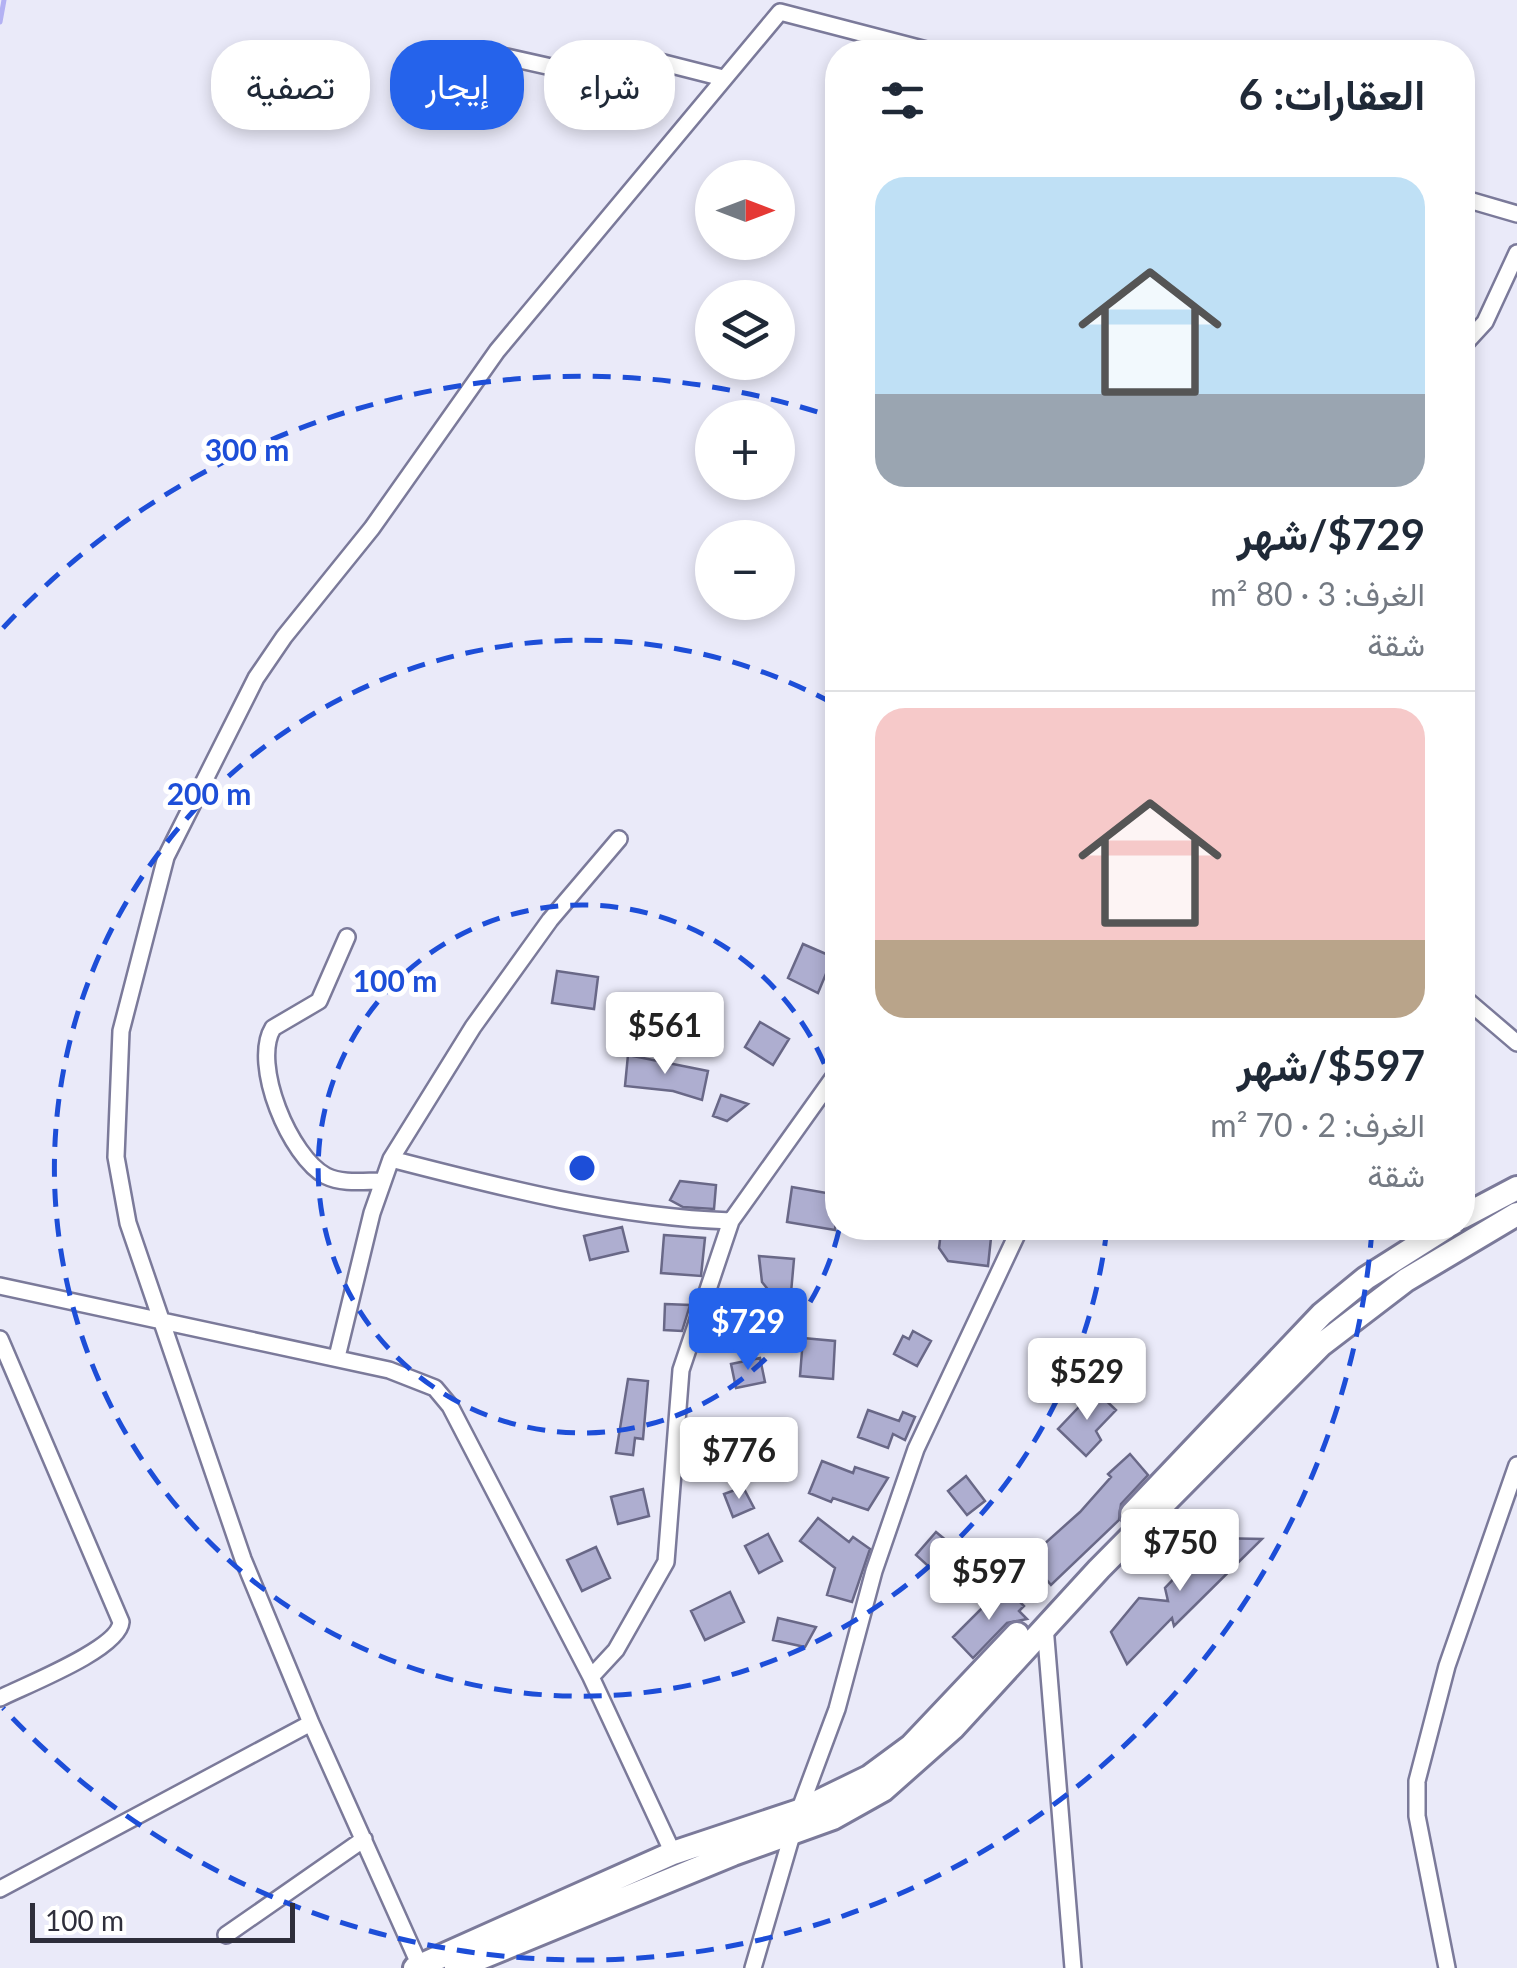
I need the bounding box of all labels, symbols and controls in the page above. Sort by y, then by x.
chip: تصفية [211,40,370,130]
chip: إيجار [390,40,524,130]
chip: شراء [544,40,675,130]
text: العقارات: 6 [1239,69,1425,119]
icon: filters [875,73,930,128]
north arrow [695,160,795,260]
map controls [695,160,795,620]
icon: home [1060,242,1240,422]
button: layers [695,280,795,380]
button: + [695,400,795,500]
text: 300 m [205,431,289,467]
text: $729/شهر [1237,509,1425,559]
button: − [695,520,795,620]
text: الغرف: 3 · 80 m² [1210,574,1425,613]
text: شقة [1367,624,1425,663]
icon: home [1060,773,1240,953]
text: 200 m [167,775,251,811]
text: 100 m [353,962,437,998]
pin: $561 [606,992,724,1077]
text: $561 [628,1005,702,1044]
text: $597/شهر [1237,1040,1425,1090]
text: الغرف: 2 · 70 m² [1210,1105,1425,1144]
centre of rings [564,1150,600,1186]
text: شقة [1367,1155,1425,1194]
pin: $729 [689,1288,807,1373]
text: $729 [711,1301,785,1340]
pin: $529 [1028,1338,1146,1423]
text: $529 [1050,1351,1124,1390]
pin: $776 [680,1417,798,1502]
text: $776 [702,1430,776,1469]
pin: $750 [1121,1509,1239,1594]
text: $750 [1143,1522,1217,1561]
pin: $597 [930,1538,1048,1623]
text: $597 [952,1551,1026,1590]
scale bar [30,1898,295,1942]
text: 100 m [45,1903,124,1937]

